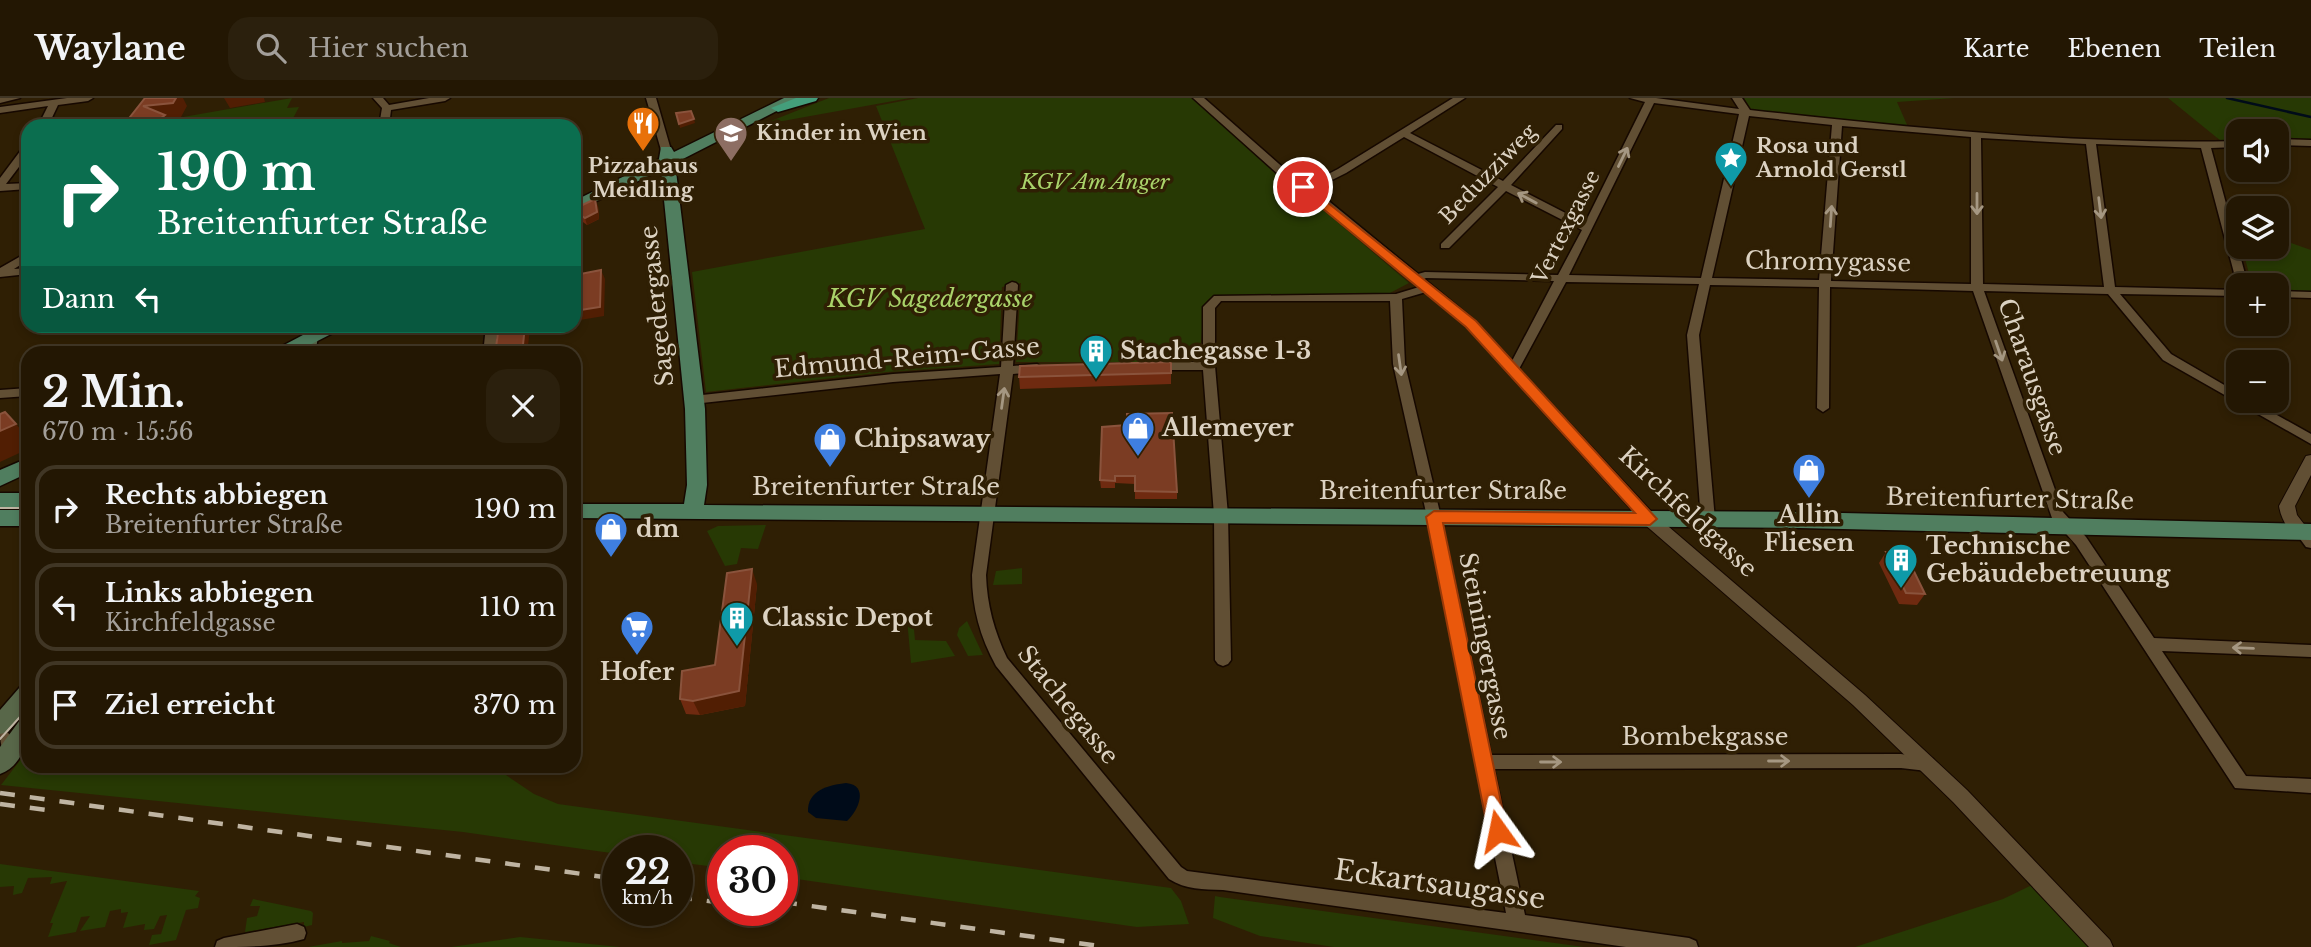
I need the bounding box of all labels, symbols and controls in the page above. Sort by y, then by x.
search box [228,17,718,80]
text: Waylane [35,28,186,69]
icon: search [252,29,290,67]
text: Hier suchen [308,32,469,64]
text: Karte [1963,34,2030,63]
text: Ebenen [2068,34,2161,63]
text: Teilen [2199,34,2276,63]
restaurant icon: Pizzahaus Meidling [624,104,662,153]
school or university icon: Kinder in Wien [712,114,750,163]
street label: Beduzziweg [1434,118,1542,229]
map controls [2226,119,2289,413]
button: sound [2226,119,2289,182]
place label: Kinder in Wien [756,120,927,146]
place label: Rosa und Arnold Gerstl [1755,133,1907,183]
place icon: Rosa und Arnold Gerstl [1712,139,1750,188]
text: 190 m [157,142,316,203]
icon: right [42,147,133,238]
one-way arrow [1617,147,1631,168]
place label: Pizzahaus Meidling [588,153,698,203]
pin [1273,157,1333,217]
street label: Vertexgasse [1526,166,1606,289]
icon: arrive [1284,168,1322,206]
park label: KGV Am Anger [1020,169,1171,195]
one-way arrow [1517,191,1538,204]
one-way arrow [1970,192,1984,215]
one-way arrow [2093,196,2106,219]
button: layers [2226,196,2289,259]
text: Breitenfurter Straße [157,203,488,243]
one-way arrow [1825,205,1838,228]
street label: Sagedergasse [634,224,679,388]
street label: Chromygasse [1745,246,1911,277]
button: + [2226,273,2289,336]
icon: left [129,280,167,318]
text: Dann [42,283,115,315]
park label: KGV Sagedergasse [826,284,1033,313]
street label: Charausgasse [1992,295,2073,459]
street label: Edmund-Reim-Gasse [773,331,1041,384]
building icon: Stachegasse 1-3 [1077,332,1115,381]
place label: Stachegasse 1-3 [1120,336,1311,365]
one-way arrow [1994,340,2006,362]
button: − [2226,350,2289,413]
one-way arrow [1394,353,1407,376]
text: 2 Min. [42,366,185,418]
button: close [486,369,560,443]
one-way arrow [996,387,1009,410]
shop icon: Allemeyer [1119,409,1157,458]
place label: Allemeyer [1161,413,1294,442]
text: 670 m · 15:56 [42,418,194,446]
shop icon: Chipsaway [811,420,849,469]
place label: Chipsaway [854,424,991,453]
street label: Kirchfeldgasse [1613,440,1763,583]
shop icon: Allin Fliesen [1790,451,1828,500]
street label: Breitenfurter Straße [752,472,1000,501]
street label: Breitenfurter Straße [1319,476,1567,505]
text: Rechts abbiegen [105,479,328,511]
street label: Breitenfurter Straße [1886,482,2134,515]
icon: right [46,490,84,528]
text: 190 m [474,493,556,525]
place label: Allin Fliesen [1764,500,1855,557]
shop icon: dm [592,510,630,559]
text: Breitenfurter Straße [105,511,343,539]
place label: dm [636,514,680,543]
place label: Technische Gebäudebetreuung [1926,531,2171,588]
building icon: Technische Gebäudebetreuung [1882,541,1920,590]
street label: Steiningergasse [1453,550,1518,742]
text: Links abbiegen [105,577,314,609]
icon: left [46,588,84,626]
text: 110 m [479,591,556,623]
building icon: Classic Depot [718,599,756,648]
place label: Classic Depot [762,603,934,632]
supermarket icon: Hofer [618,608,656,657]
text: Kirchfeldgasse [105,609,276,637]
street label: Stachegasse [1012,640,1125,770]
one-way arrow [2232,642,2255,655]
place label: Hofer [600,657,674,686]
icon: arrive [46,686,84,724]
text: Ziel erreicht [105,689,275,721]
text: 370 m [473,689,556,721]
street label: Bombekgasse [1621,722,1789,751]
one-way arrow [1767,754,1790,768]
one-way arrow [1540,755,1563,769]
position arrow [1461,794,1535,868]
speed limit sign: 30 [707,835,798,926]
text: 22 [625,850,670,893]
street label: Eckartsaugasse [1332,852,1548,917]
text: km/h [622,887,673,909]

